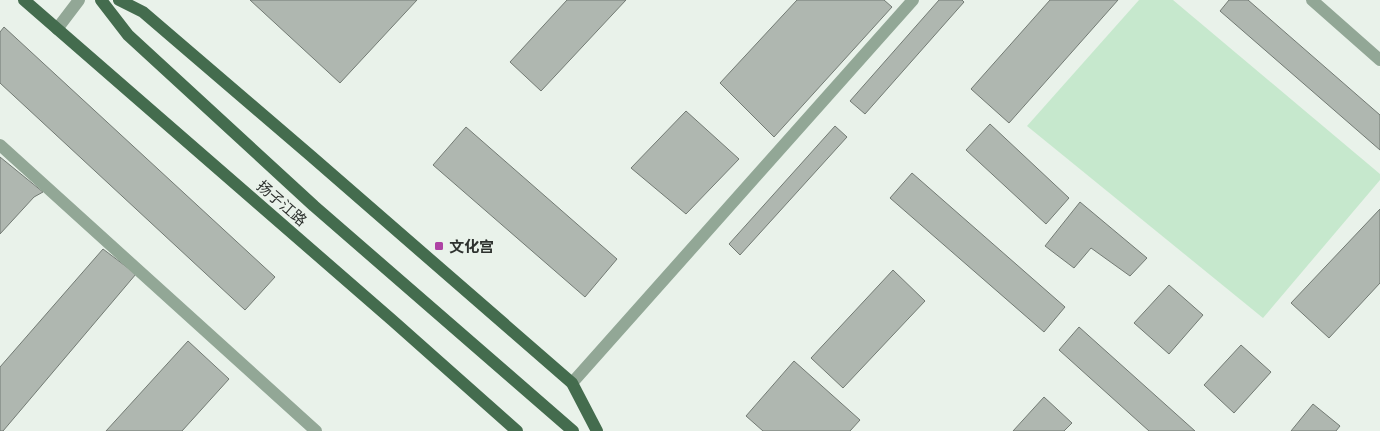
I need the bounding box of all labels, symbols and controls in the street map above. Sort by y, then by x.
street label: 扬子江路 [254,177,310,229]
place label: 文化宫 [449,238,494,255]
marker: 文化宫 [433,240,445,252]

